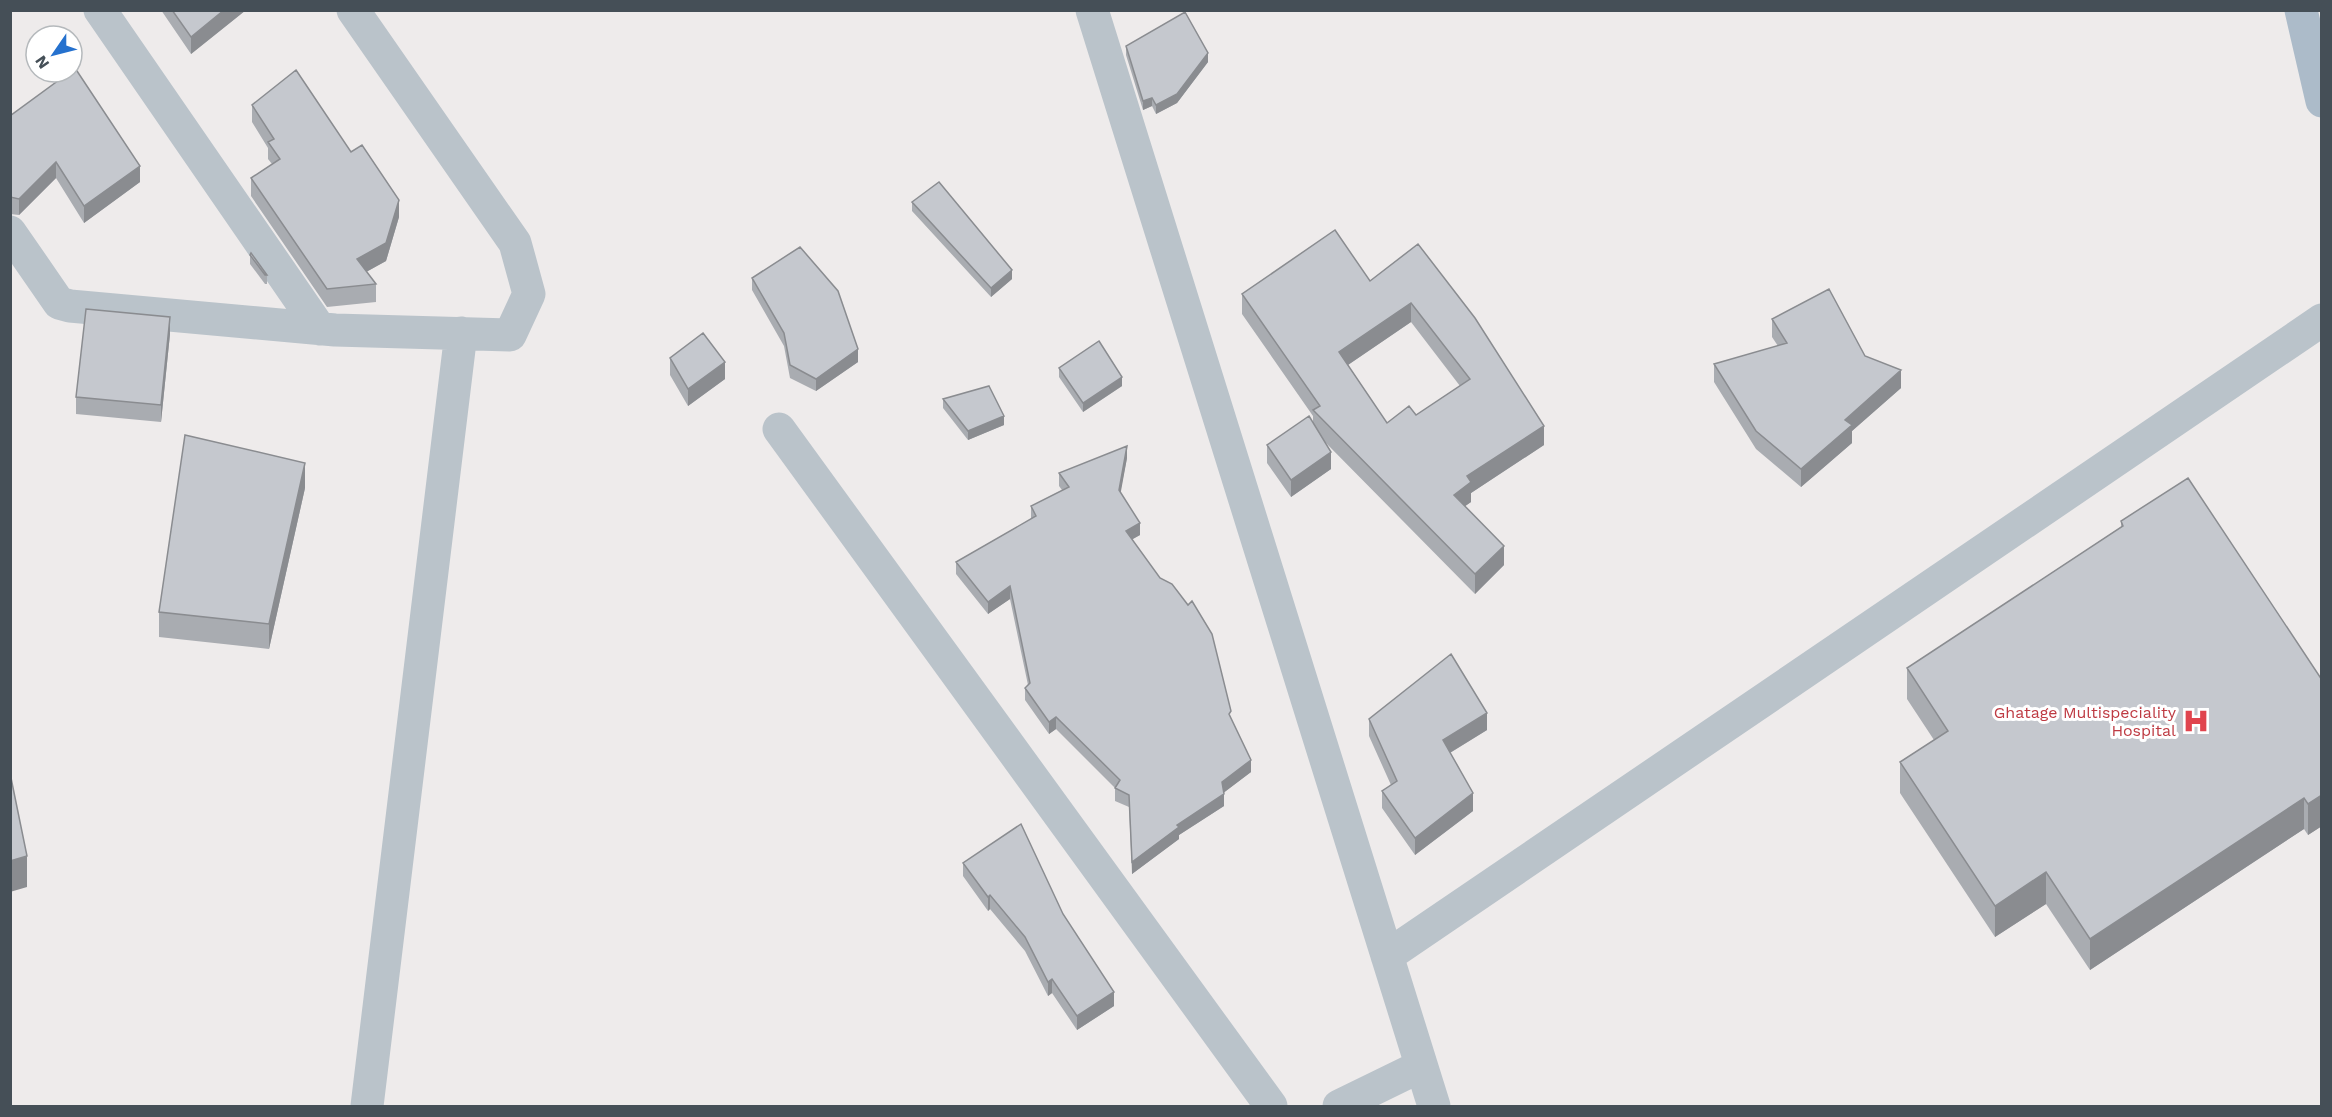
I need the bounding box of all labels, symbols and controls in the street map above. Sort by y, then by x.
north arrow [24,24,84,84]
text: N [31,52,53,73]
place label: Ghatage Multispeciality Hospital [1994,703,2177,740]
hospital icon: Ghatage Multispeciality Hospital [2181,706,2211,736]

